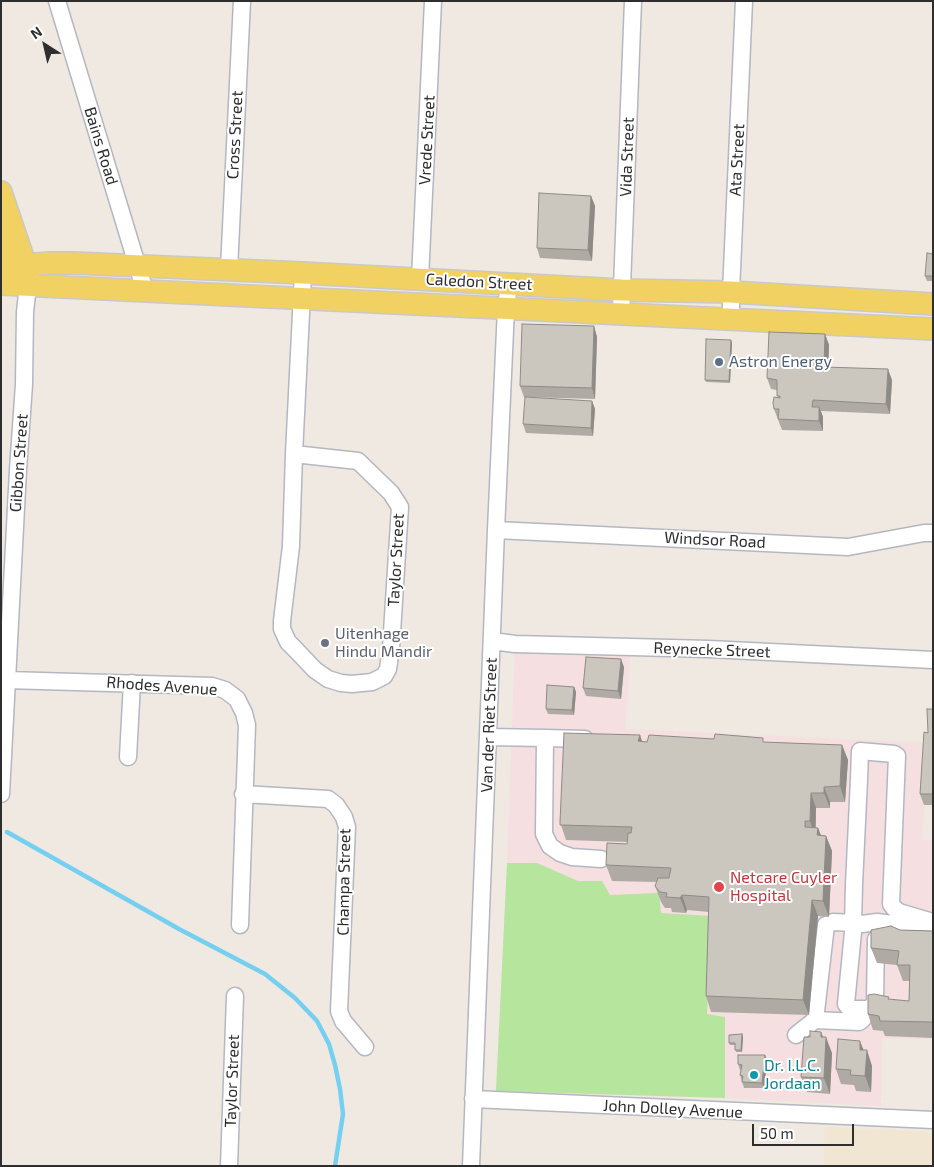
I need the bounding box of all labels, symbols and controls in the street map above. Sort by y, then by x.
north arrow [20,20,70,70]
text: N [27,22,45,42]
street label: Cross Street [223,90,247,180]
street label: Vrede Street [415,95,439,185]
street label: Bains Road [80,105,122,187]
street label: Vida Street [616,117,638,197]
street label: Ata Street [726,123,748,197]
street label: Caledon Street [425,270,533,294]
place label: Astron Energy [729,352,832,372]
marker: Astron Energy [713,356,725,368]
street label: Gibbon Street [6,413,32,513]
street label: Taylor Street [384,513,408,607]
street label: Windsor Road [664,528,766,552]
place label: Uitenhage Hindu Mandir [335,624,432,662]
marker: Uitenhage Hindu Mandir [319,637,331,649]
street label: Reynecke Street [653,638,771,662]
street label: Van der Riet Street [477,657,501,793]
street label: Rhodes Avenue [106,673,218,699]
street label: Champa Street [333,828,355,936]
place label: Netcare Cuyler Hospital [730,868,837,906]
marker: Netcare Cuyler Hospital [712,880,726,894]
street label: Taylor Street [221,1034,243,1128]
place label: Dr. I.L.C. Jordaan [764,1056,821,1094]
marker: Dr. I.L.C. Jordaan [748,1069,760,1081]
street label: John Dolley Avenue [603,1096,743,1122]
scale bar [754,1114,856,1146]
text: 50 m [760,1124,794,1142]

